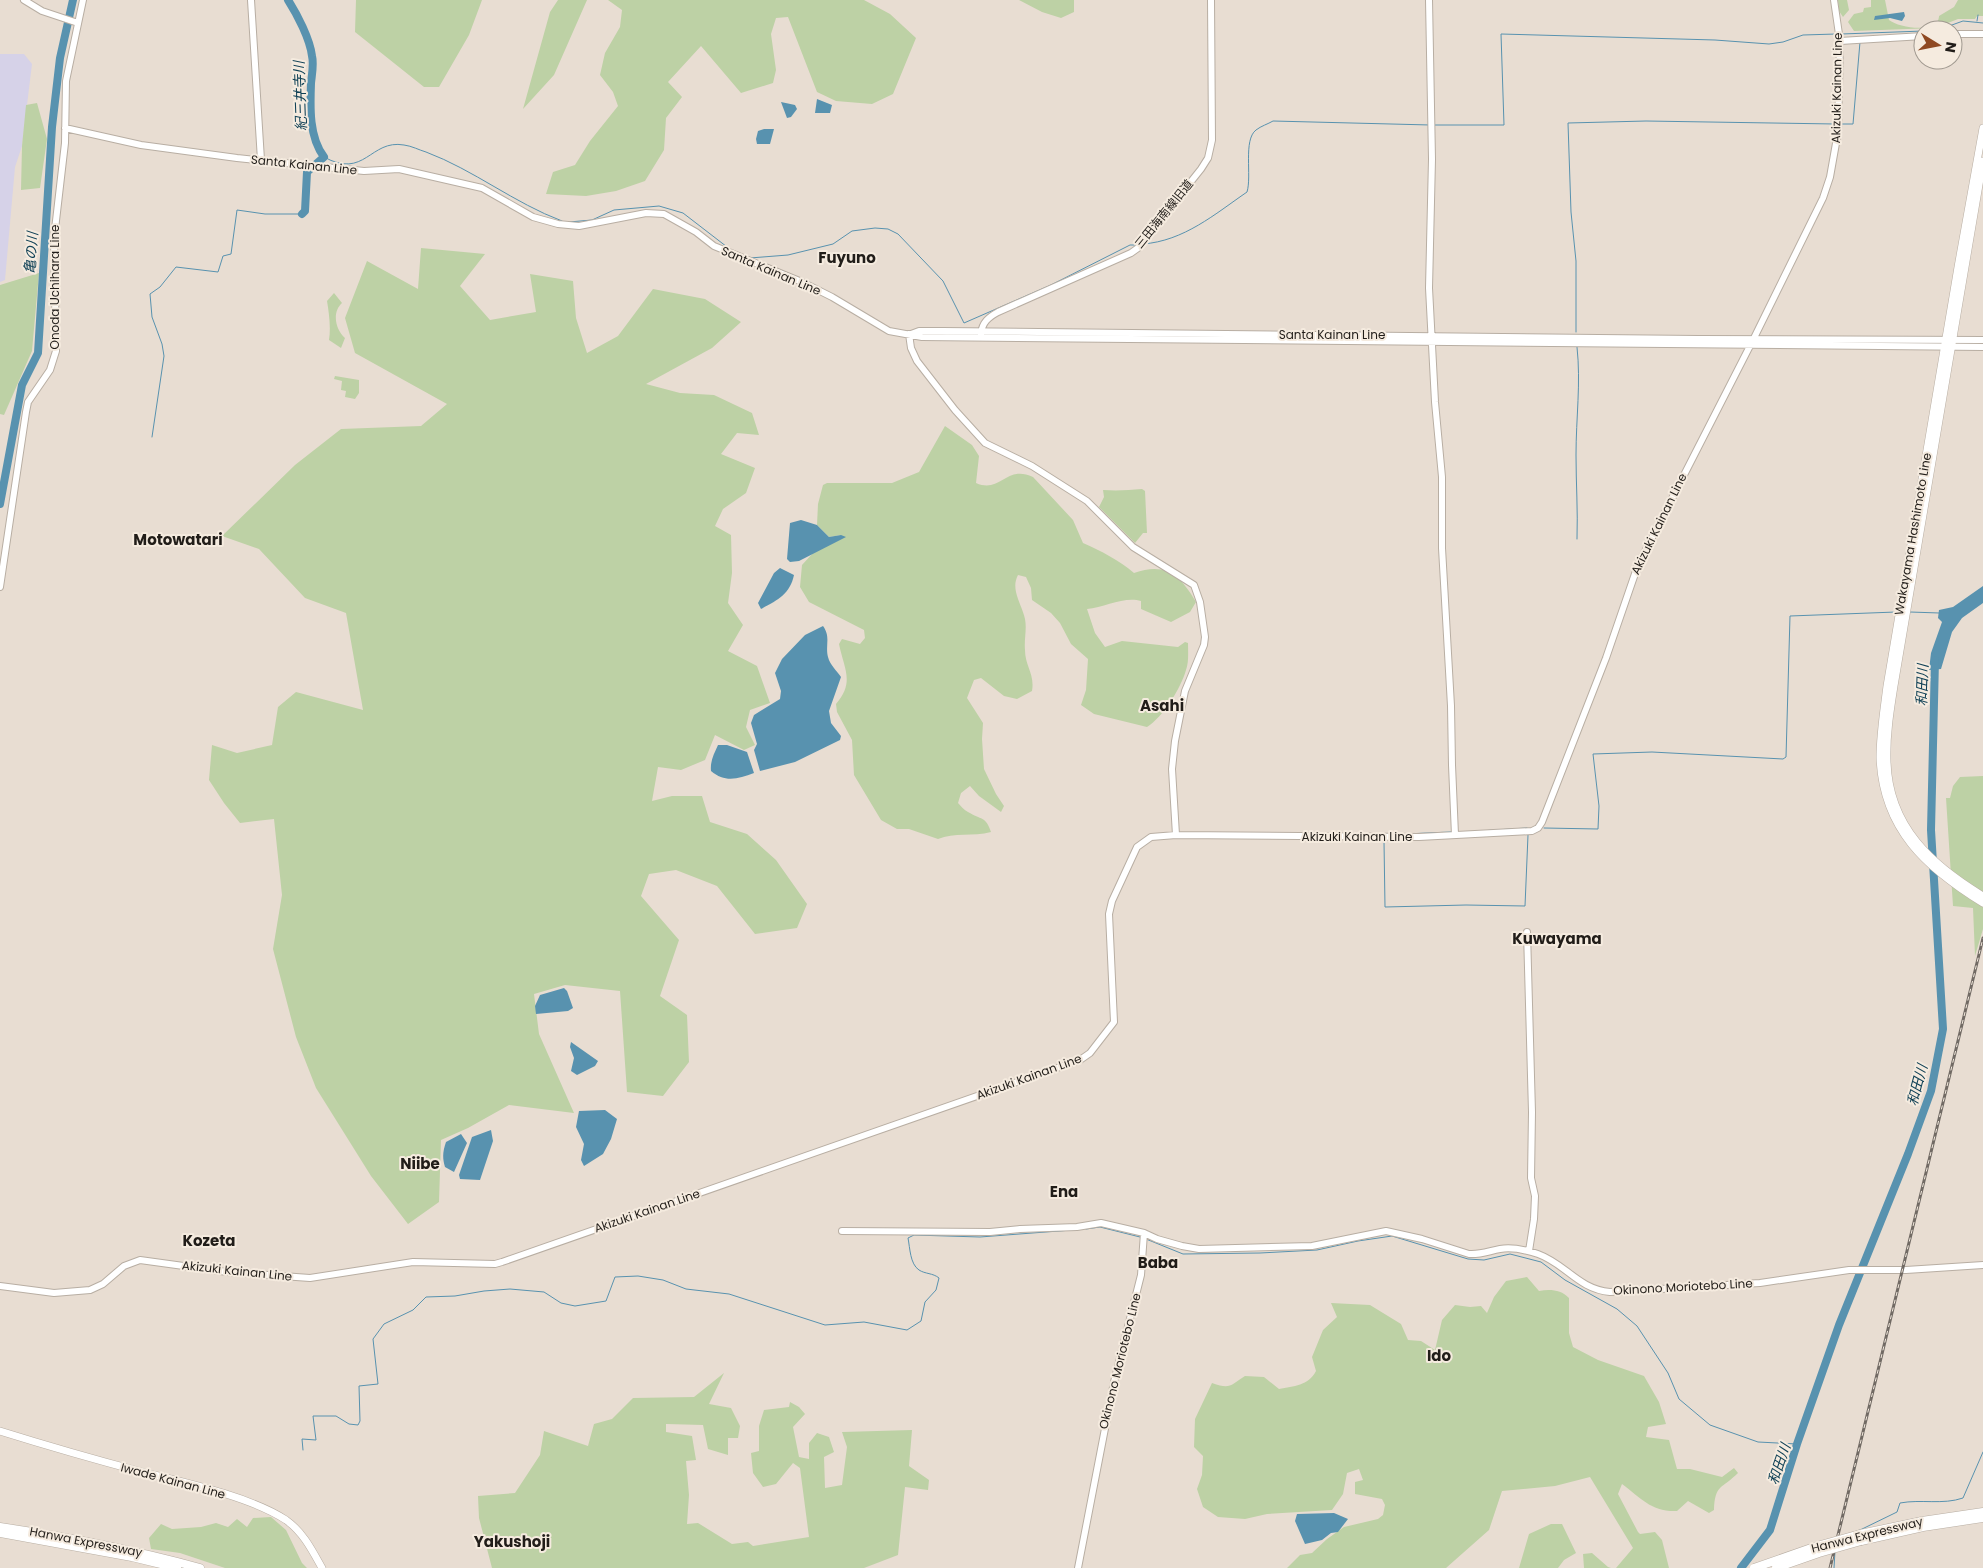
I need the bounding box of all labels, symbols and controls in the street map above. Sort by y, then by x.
north arrow [1913,20,1963,70]
street label: Akizuki Kainan Line [1827,32,1846,144]
text: N [1940,40,1962,54]
water label: 紀三井寺川 [289,59,311,131]
street label: Santa Kainan Line [250,150,358,179]
street label: 三田海南線旧道 [1131,176,1197,252]
street label: Onoda Uchihara Line [46,224,63,350]
water label: 亀の川 [20,229,43,275]
street label: Santa Kainan Line [719,242,824,299]
district label: Fuyuno [818,247,876,268]
street label: Santa Kainan Line [1279,326,1385,343]
street label: Wakayama Hashimoto Line [1890,451,1935,616]
street label: Akizuki Kainan Line [1627,470,1690,577]
district label: Motowatari [133,529,223,550]
water label: 和田川 [1911,662,1933,706]
district label: Asahi [1140,695,1184,716]
street label: Akizuki Kainan Line [1302,828,1412,845]
district label: Kuwayama [1512,928,1602,949]
street label: Akizuki Kainan Line [974,1050,1084,1103]
water label: 和田川 [1902,1060,1933,1108]
district label: Niibe [400,1153,440,1174]
district label: Ena [1050,1181,1078,1202]
street label: Akizuki Kainan Line [592,1184,702,1237]
district label: Kozeta [183,1230,235,1251]
district label: Baba [1138,1252,1178,1273]
street label: Akizuki Kainan Line [181,1256,293,1285]
street label: Okinono Moriotebo Line [1613,1274,1753,1299]
street label: Okinono Moriotebo Line [1094,1291,1145,1431]
district label: Ido [1427,1345,1452,1366]
water label: 和田川 [1763,1439,1796,1487]
street label: Iwade Kainan Line [119,1458,227,1503]
street label: Hanwa Expressway [1809,1512,1925,1557]
street label: Hanwa Expressway [28,1522,144,1561]
district label: Yakushoji [474,1531,550,1552]

